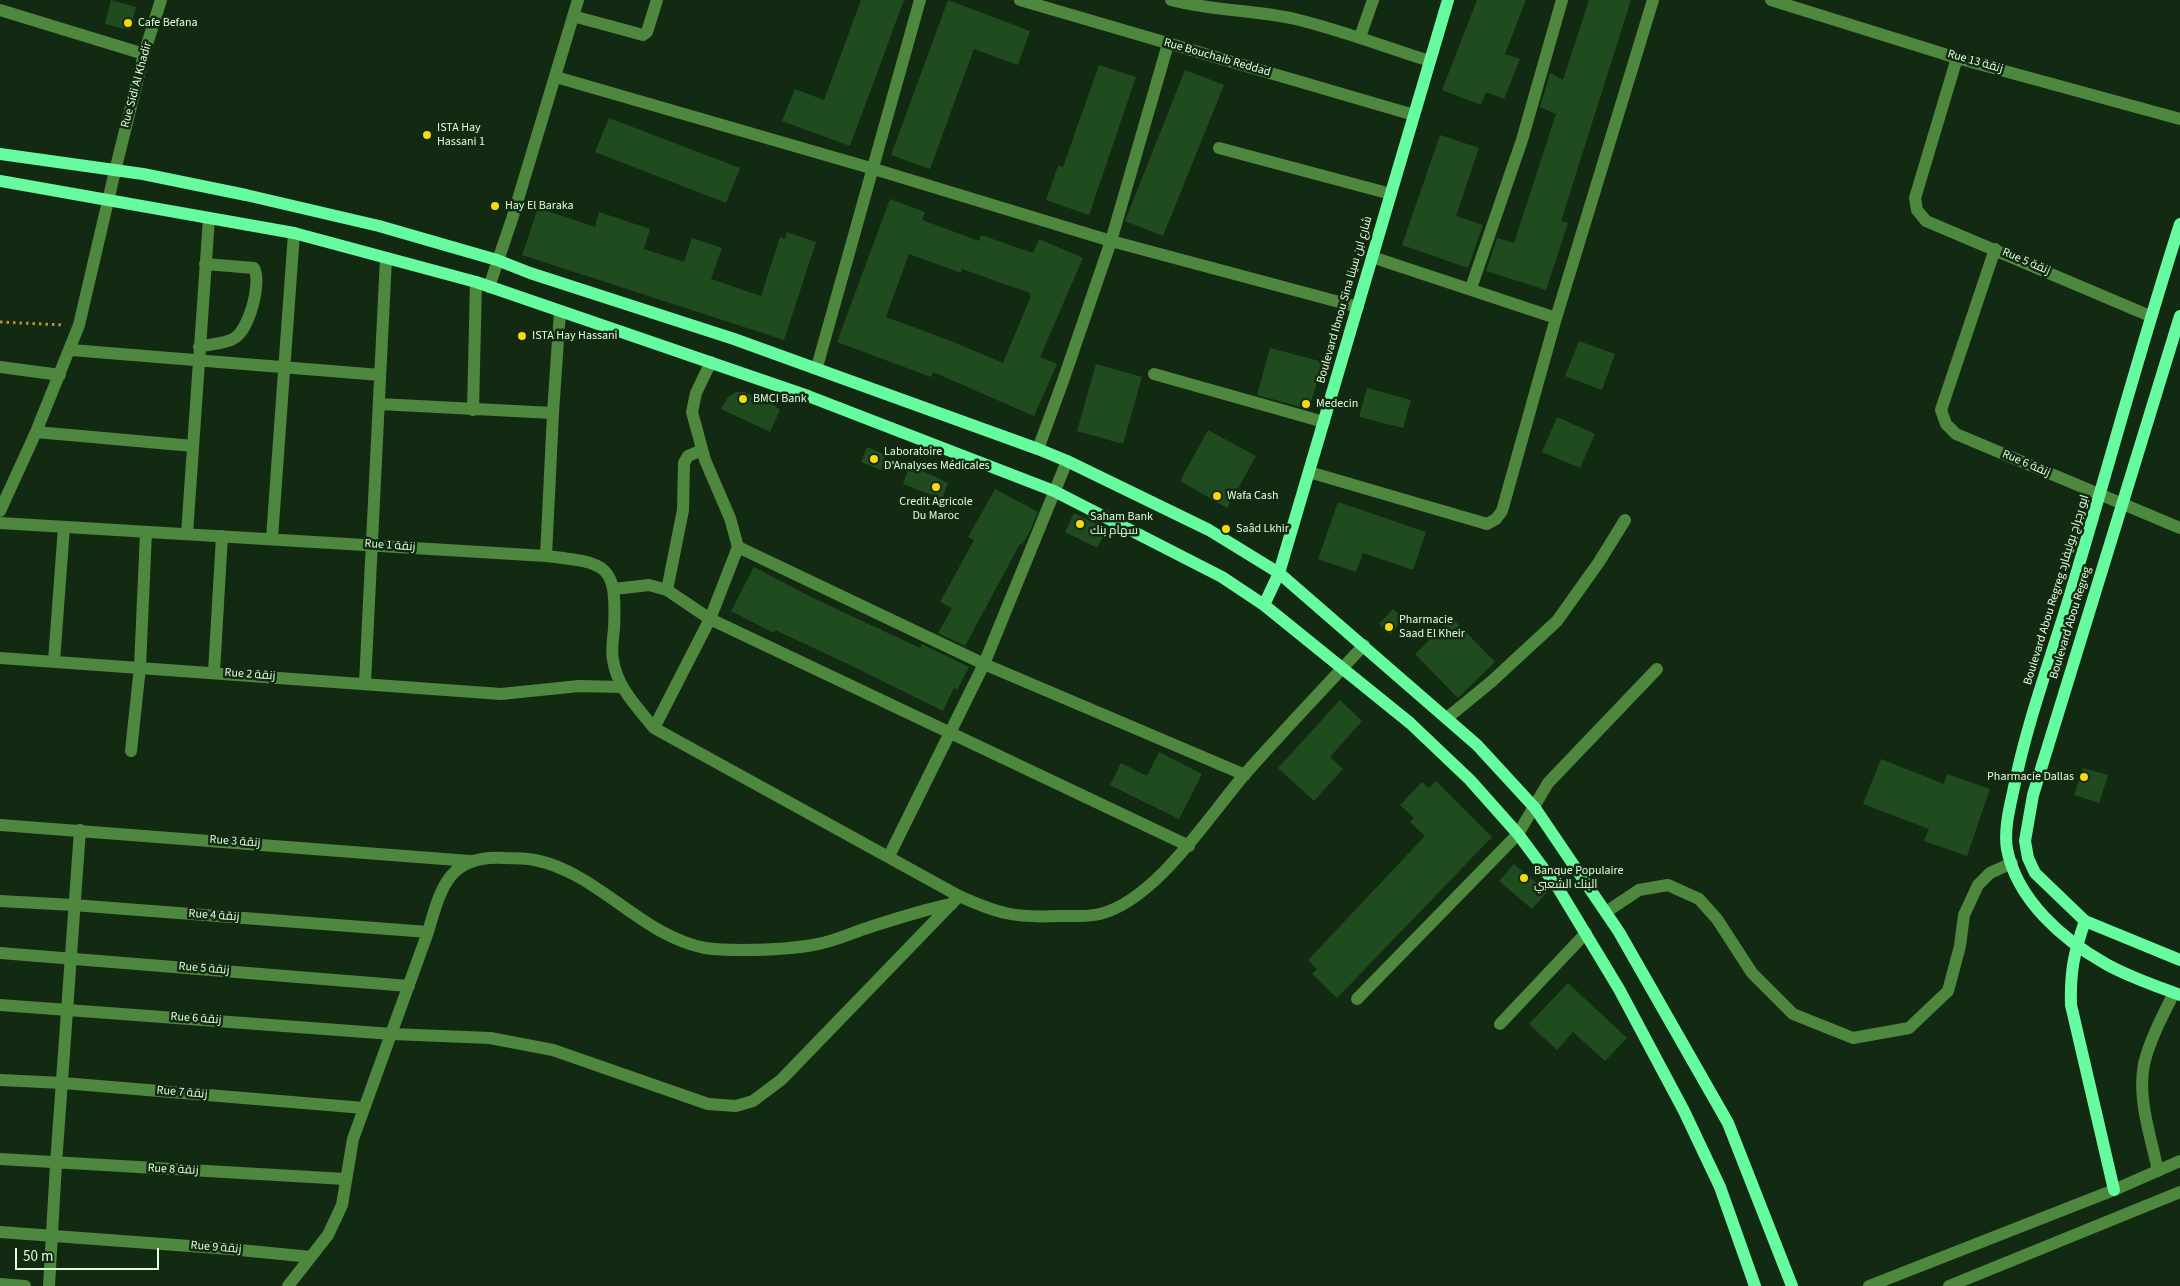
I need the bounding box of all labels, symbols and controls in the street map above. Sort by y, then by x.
place label: Cafe Befana [138,16,198,30]
marker: Cafe Befana [122,17,134,29]
street label: Rue Bouchaib Reddad [1162,36,1272,80]
street label: Rue Sidi Al Khadir [119,40,155,130]
street label: Rue 13 زنقة [1946,47,2004,77]
place label: ISTA Hay Hassani 1 [437,121,485,149]
marker: ISTA Hay Hassani 1 [421,129,433,141]
place label: Hay El Baraka [505,199,574,213]
marker: Hay El Baraka [489,200,501,212]
street label: Boulevard Ibnou Sina شارع ابن سينا [1314,215,1376,385]
street label: Rue 5 زنقة [2000,245,2052,279]
place label: ISTA Hay Hassani [532,329,618,343]
marker: ISTA Hay Hassani [516,330,528,342]
place label: BMCI Bank [753,392,807,406]
marker: BMCI Bank [737,393,749,405]
place label: Medecin [1316,397,1358,411]
marker: Medecin [1300,398,1312,410]
place label: Laboratoire D'Analyses Médicales [884,445,990,473]
street label: Rue 6 زنقة [2000,447,2052,481]
marker: Laboratoire D'Analyses Médicales [868,453,880,465]
marker: Credit Agricole Du Maroc [930,481,942,493]
place label: Wafa Cash [1227,489,1278,503]
marker: Wafa Cash [1211,490,1223,502]
street label: Boulevard Abou Regreg ابو رجراج بوليفارد [2021,493,2093,687]
place label: Credit Agricole Du Maroc [899,495,973,523]
place label: Saham Bank سهام بنك [1090,510,1153,538]
marker: Saham Bank سهام بنك [1074,518,1086,530]
place label: Saâd Lkhir [1236,522,1289,536]
marker: Saâd Lkhir [1220,523,1232,535]
street label: Rue 1 زنقة [364,537,416,555]
street label: Boulevard Abou Regreg [2047,565,2095,681]
place label: Pharmacie Saad El Kheir [1399,613,1465,641]
marker: Pharmacie Saad El Kheir [1383,621,1395,633]
street label: Rue 2 زنقة [224,666,276,684]
place label: Pharmacie Dallas [1987,770,2074,784]
marker: Pharmacie Dallas [2078,771,2090,783]
street label: Rue 3 زنقة [209,833,261,851]
place label: Banque Populaire البنك الشعبي [1534,864,1623,892]
marker: Banque Populaire البنك الشعبي [1518,872,1530,884]
street label: Rue 4 زنقة [188,907,240,925]
street label: Rue 5 زنقة [178,960,230,978]
street label: Rue 6 زنقة [170,1010,222,1028]
street label: Rue 7 زنقة [156,1084,208,1102]
street label: Rue 8 زنقة [147,1161,199,1179]
scale bar [18,1238,161,1270]
street label: Rue 9 زنقة [190,1239,242,1257]
text: 50 m [23,1246,53,1267]

